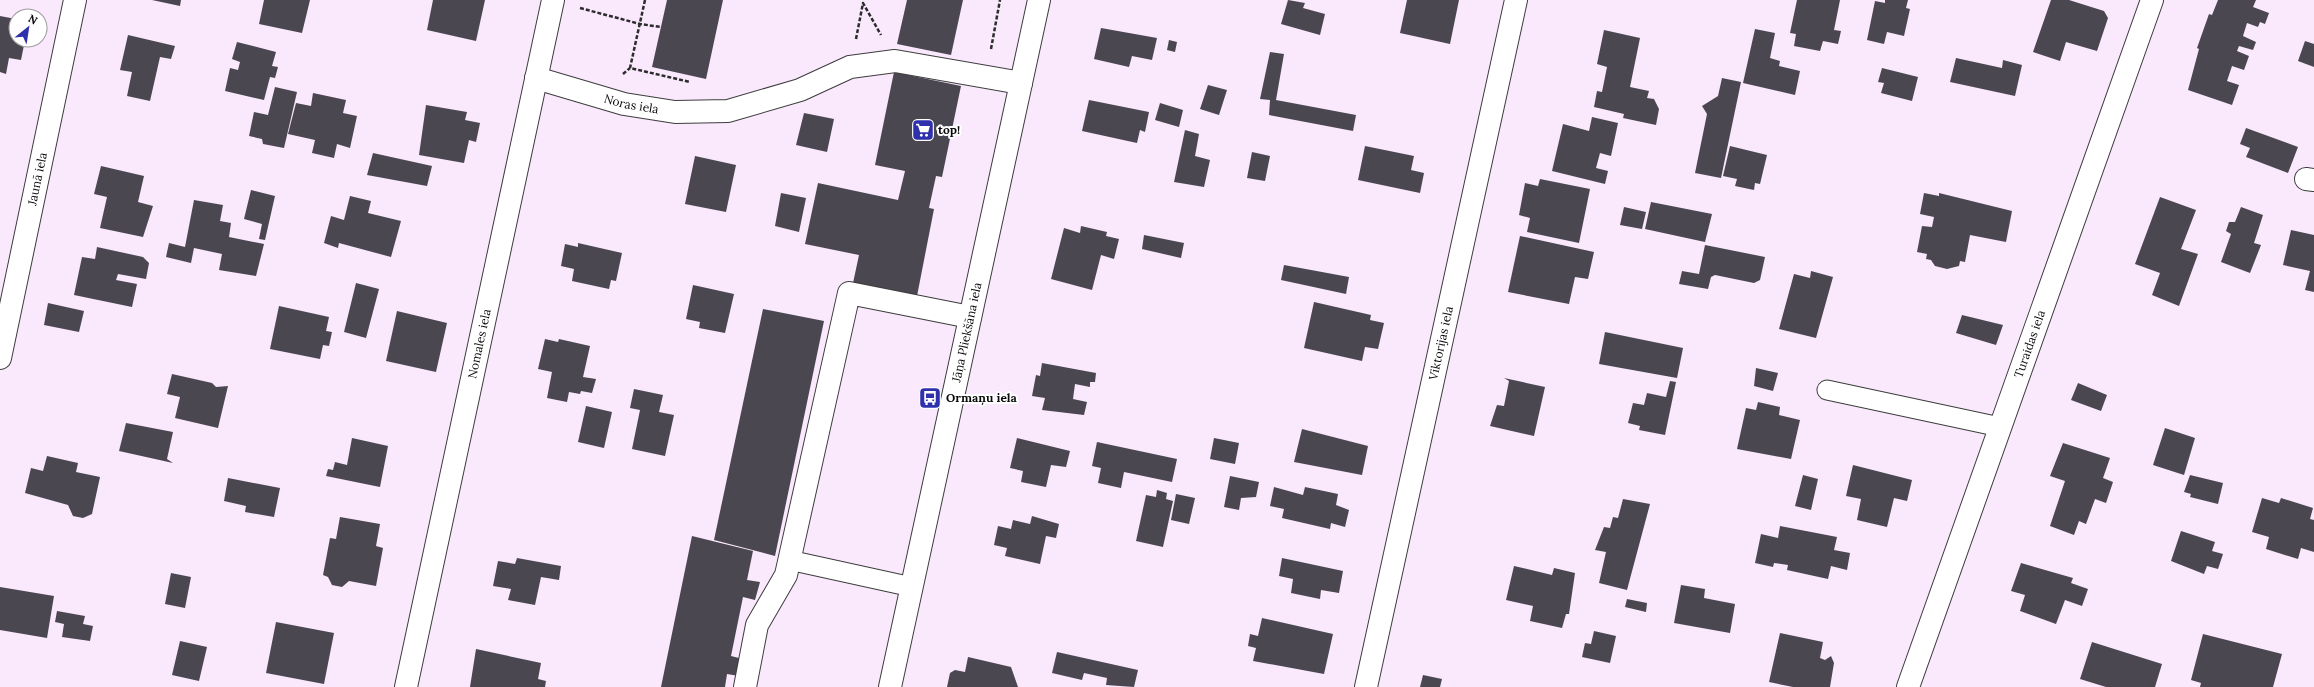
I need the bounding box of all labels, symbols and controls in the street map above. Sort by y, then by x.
north arrow [8,8,48,48]
text: N [26,11,41,28]
street label: Noras iela [602,91,660,116]
supermarket icon: top! [910,117,936,143]
place label: top! [938,122,960,137]
street label: Jaunā iela [24,151,50,208]
street label: Jāņa Pliekšāna iela [948,281,985,384]
street label: Viktorijas iela [1425,305,1456,382]
street label: Nomales iela [464,307,494,380]
street label: Turaidas iela [2010,308,2048,380]
bus stop icon: Ormaņu iela [917,385,943,411]
place label: Ormaņu iela [946,390,1018,406]

